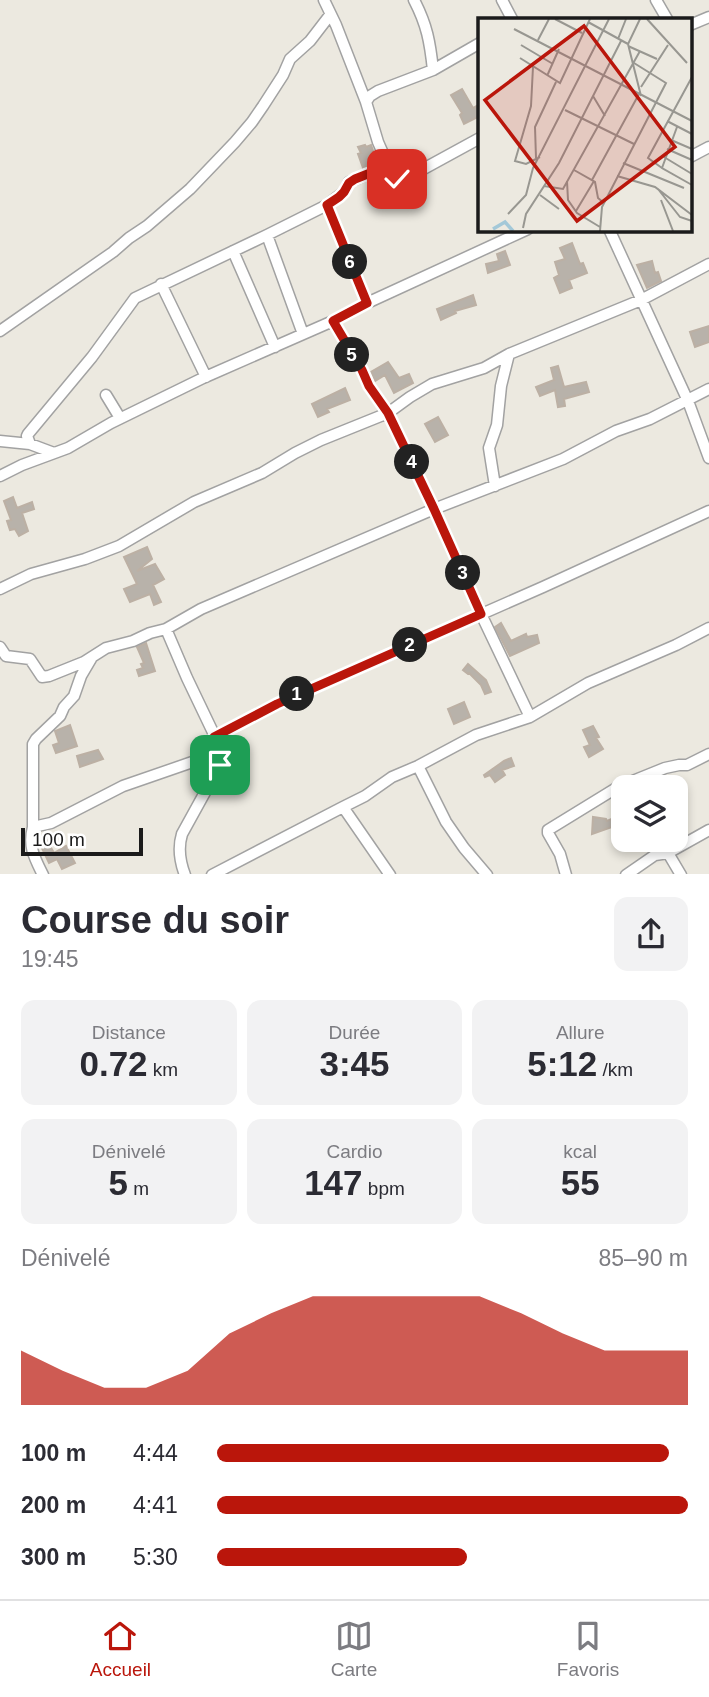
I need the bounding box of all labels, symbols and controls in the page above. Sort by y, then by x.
inset map [478,18,692,231]
pin [367,149,427,209]
icon: check [378,160,416,198]
pin: 6 [332,244,368,280]
text: 6 [344,251,355,272]
pin: 5 [334,338,370,372]
text: 5 [346,344,357,365]
pin: 4 [394,444,430,480]
text: 4 [406,451,417,472]
pin: 3 [446,556,480,590]
text: 3 [457,562,468,583]
pin: 2 [392,628,428,662]
text: 2 [404,634,415,655]
pin: 1 [280,676,314,712]
text: 1 [291,683,302,704]
pin [190,735,250,795]
icon: arrive [201,746,239,784]
map controls [611,775,688,852]
button: layers [611,775,688,852]
scale bar [21,825,144,857]
text: 100 m [32,829,85,850]
button: share [614,897,688,971]
text: Course du soir [21,899,289,941]
text: 19:45 [21,946,79,972]
text: Distance [92,1022,166,1043]
text: Durée [329,1022,380,1043]
text: Allure [556,1022,604,1043]
text: 0.72 [79,1044,148,1083]
text: 3:45 [319,1044,390,1083]
text: 5:12 [527,1044,597,1083]
text: km [148,1059,178,1080]
text: /km [597,1059,633,1080]
text: Dénivelé [92,1141,166,1162]
text: Cardio [327,1141,382,1162]
text: kcal [563,1141,597,1162]
text: 5 [109,1163,128,1202]
text: 147 [304,1163,363,1202]
text: 55 [561,1163,600,1202]
text: m [128,1178,149,1199]
text: bpm [363,1178,405,1199]
text: Dénivelé [21,1245,111,1271]
text: 85–90 m [598,1245,688,1271]
text: 100 m [21,1440,86,1466]
text: 4:44 [133,1440,178,1466]
text: 200 m [21,1492,86,1518]
text: 4:41 [133,1492,178,1518]
text: 300 m [21,1544,86,1570]
text: 5:30 [133,1544,178,1570]
tab: Accueil [90,1617,151,1681]
tab: Carte [331,1617,377,1681]
tab: Favoris [557,1617,619,1681]

